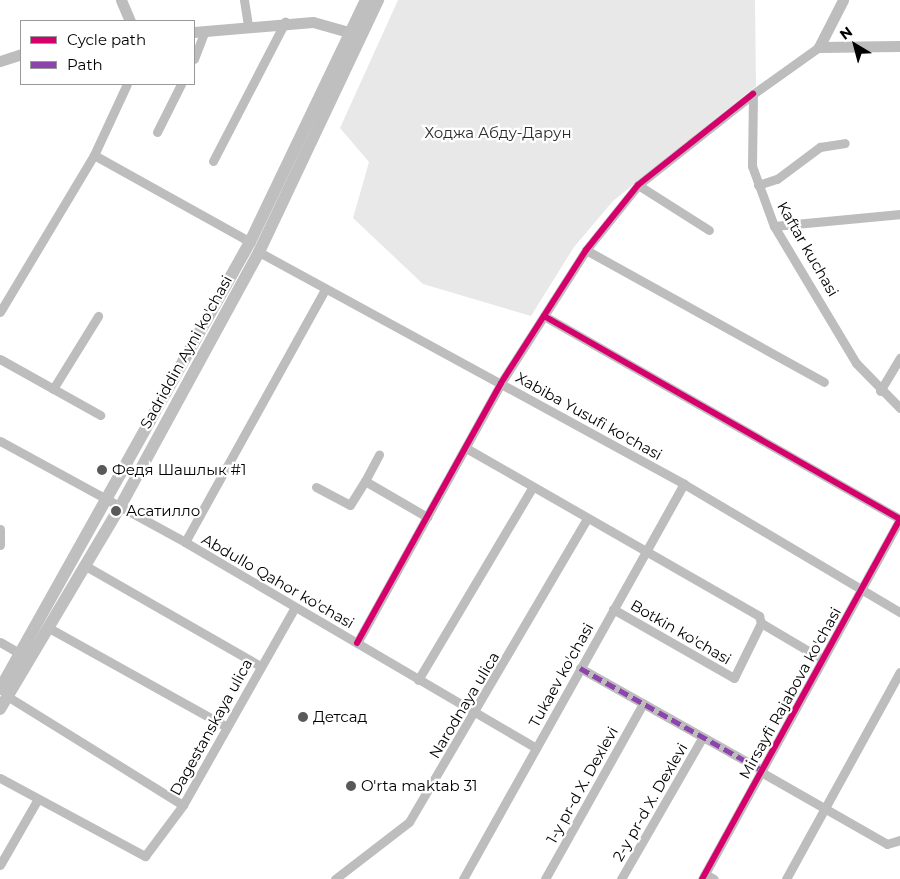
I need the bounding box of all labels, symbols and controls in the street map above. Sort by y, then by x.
legend [20,20,195,85]
north arrow [830,20,880,70]
text: N [836,22,856,44]
text: Cycle path [67,30,146,49]
text: Path [67,55,103,74]
park label: Ходжа Абду-Дарун [424,124,572,142]
street label: Kaftar kuchasi [774,198,842,300]
street label: Sadriddin Ayni ko'chasi [136,272,236,432]
street label: Xabiba Yusufi ko'chasi [513,368,665,464]
place label: Федя Шашлык #1 [112,461,246,479]
marker: Федя Шашлык #1 [96,464,108,476]
place label: Асатилло [126,502,200,520]
marker: Асатилло [110,505,122,517]
street label: Abdullo Qahor ko'chasi [199,530,357,632]
street label: Botkin ko'chasi [627,596,735,668]
street label: Mirsayfi Rajabova ko'chasi [735,604,845,782]
street label: Tukaev ko'chasi [525,620,597,730]
street label: Narodnaya ulica [425,648,503,762]
street label: Dagestanskaya ulica [166,656,256,798]
place label: Детсад [313,708,367,726]
marker: Детсад [297,711,309,723]
street label: 1-y pr-d X. Dexlevi [542,724,622,846]
street label: 2-y pr-d X. Dexlevi [609,740,691,864]
place label: O'rta maktab 31 [361,777,478,795]
marker: O'rta maktab 31 [345,780,357,792]

